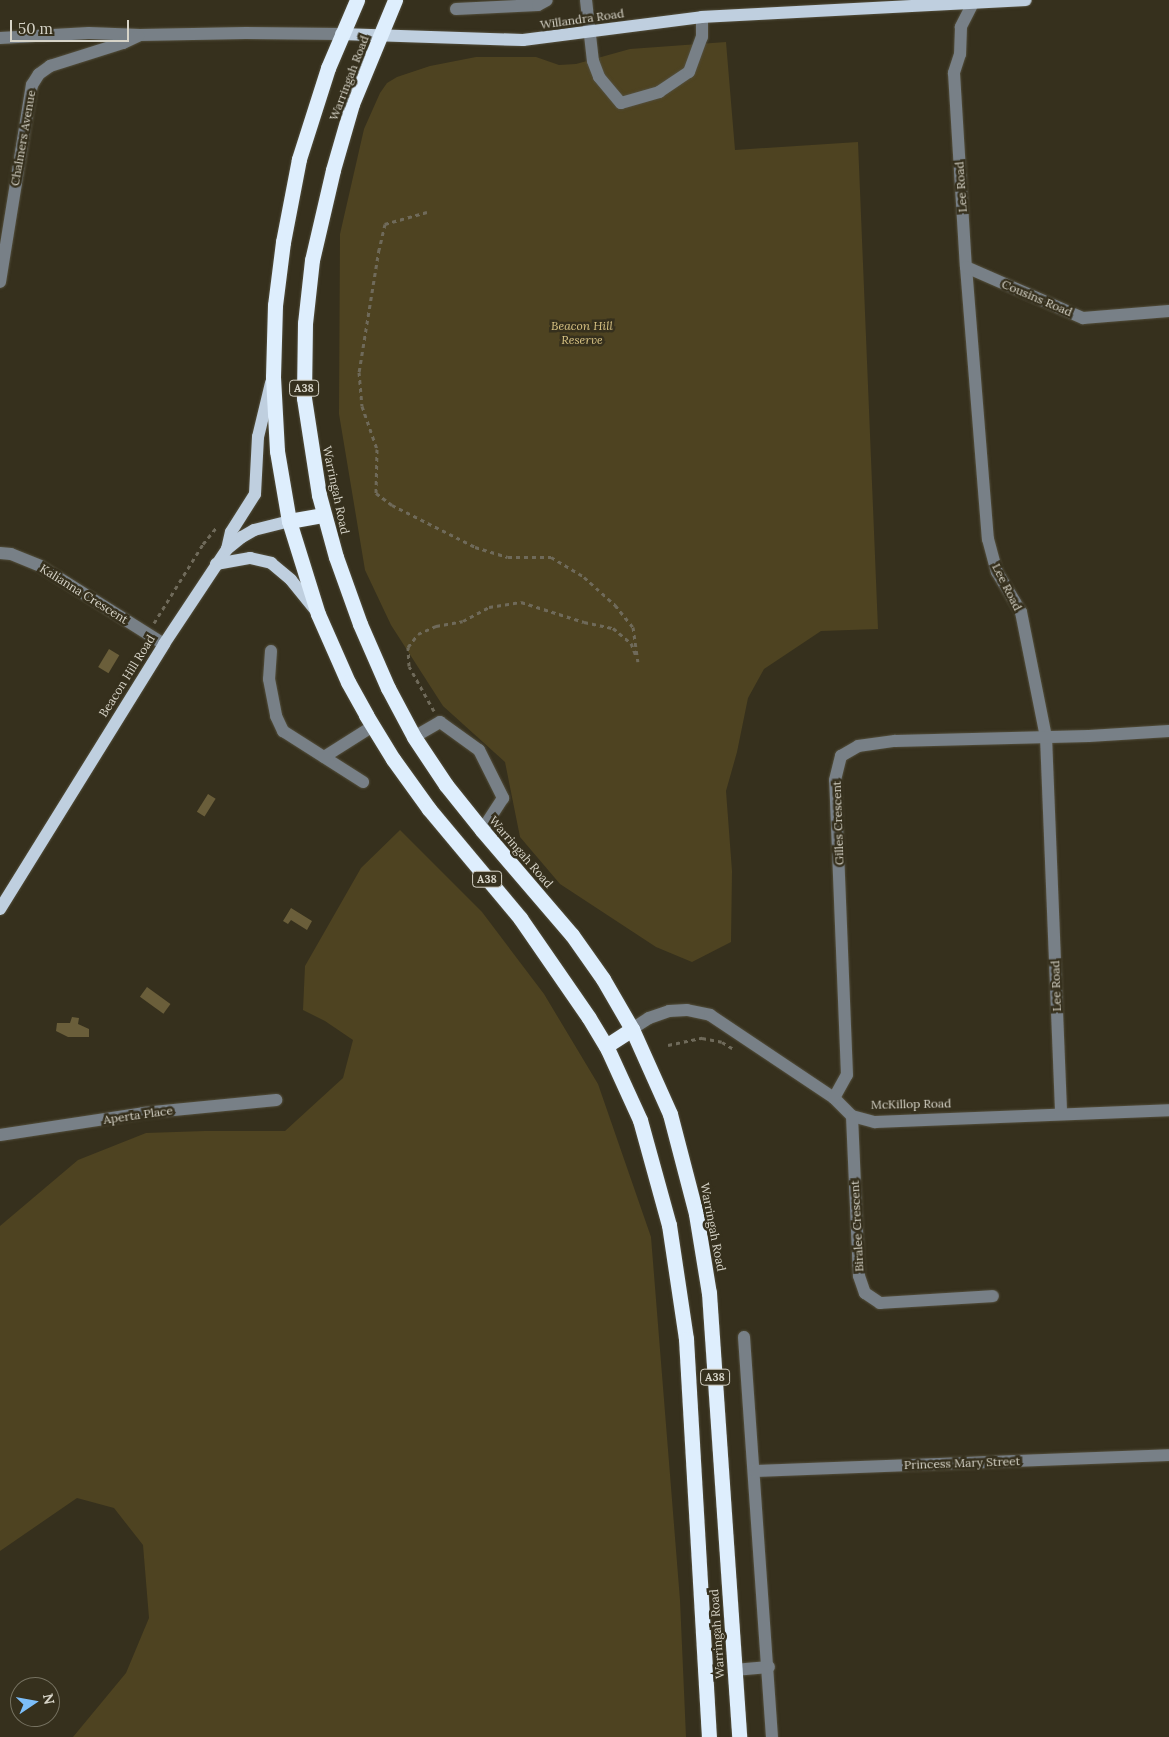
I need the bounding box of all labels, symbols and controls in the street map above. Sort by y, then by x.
street label: Willandra Road [539,6,625,32]
scale bar [12,10,131,42]
text: 50 m [18,19,53,38]
street label: Warringah Road [326,34,372,122]
street label: Chalmers Avenue [7,89,39,187]
street label: Lee Road [952,161,970,213]
street label: Cousins Road [1000,277,1074,319]
park label: Beacon Hill Reserve [551,319,613,347]
road number: A38 [289,379,319,396]
street label: Warringah Road [320,445,352,535]
street label: Kalianna Crescent [37,561,131,627]
street label: Lee Road [989,561,1025,613]
street label: Beacon Hill Road [96,632,158,720]
street label: Gilles Crescent [829,781,847,865]
street label: Warringah Road [486,813,556,891]
road number: A38 [472,871,502,888]
street label: Lee Road [1048,960,1064,1012]
street label: McKillop Road [871,1096,951,1112]
street label: Aperta Place [102,1103,174,1127]
street label: Biralee Crescent [847,1180,867,1272]
street label: Warringah Road [697,1182,729,1272]
road number: A38 [700,1368,730,1385]
street label: Princess Mary Street [904,1454,1020,1472]
street label: Warringah Road [707,1589,727,1679]
north arrow [10,1677,60,1727]
text: N [39,1692,59,1706]

